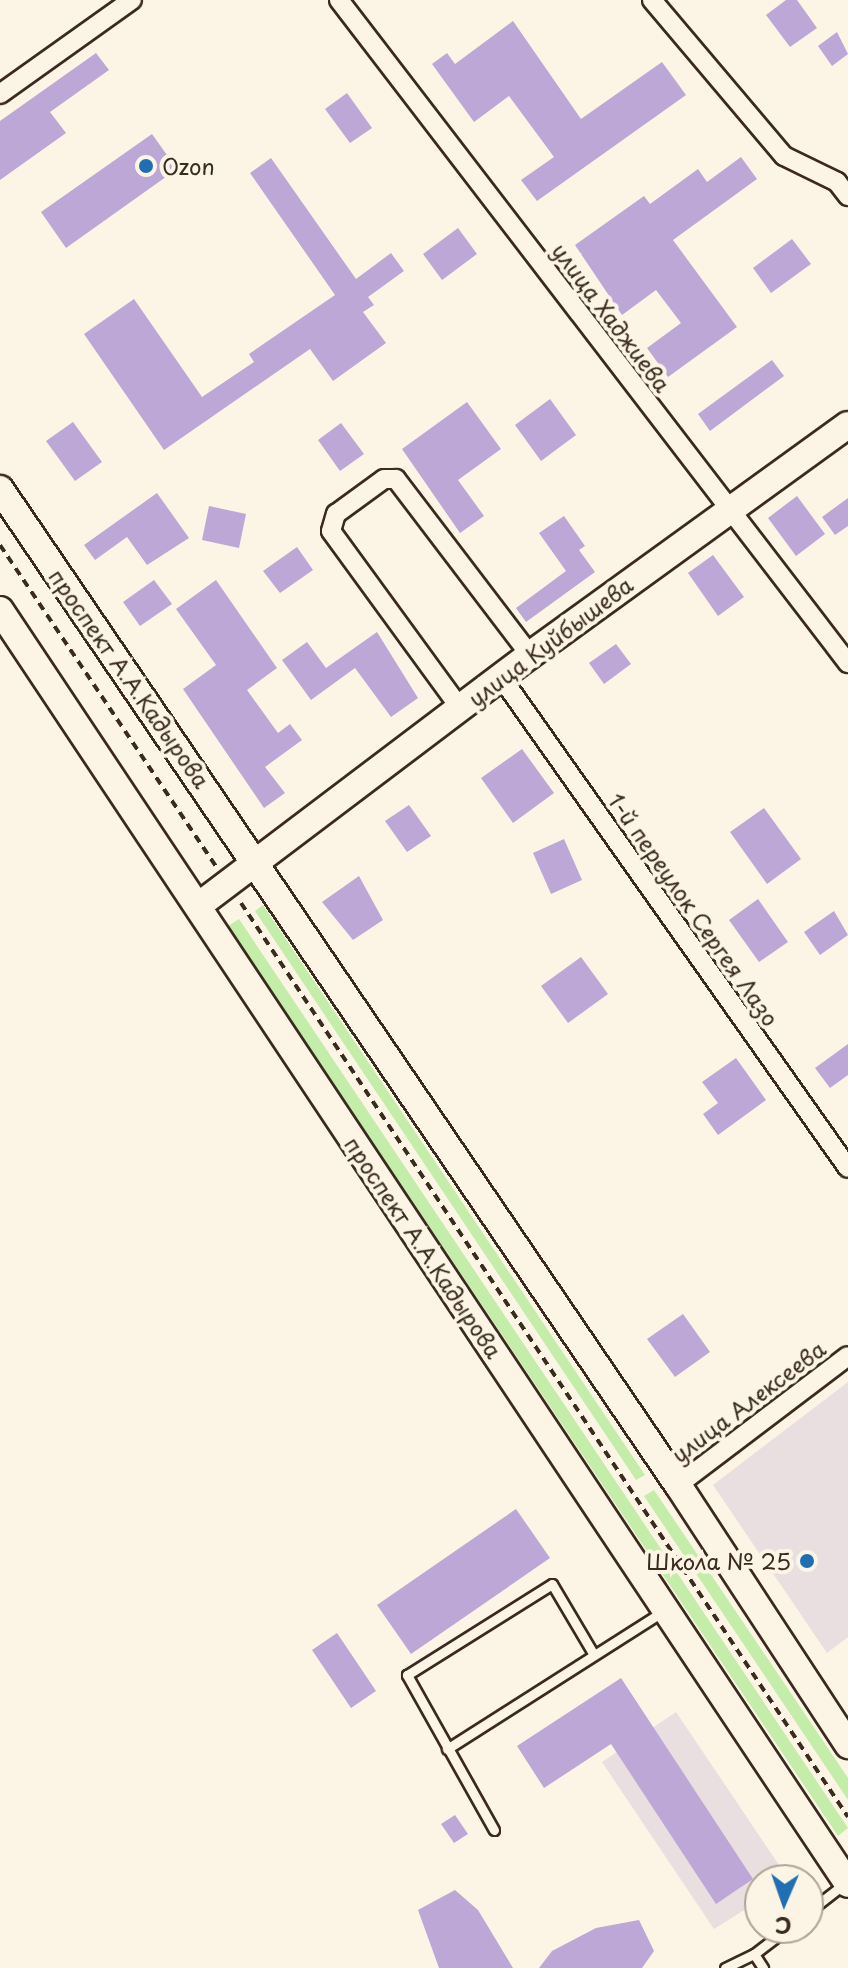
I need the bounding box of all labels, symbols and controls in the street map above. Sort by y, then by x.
place label: Ozon [162,153,215,179]
marker: Ozon [137,157,155,175]
street label: улица Хаджиева [547,237,677,397]
street label: проспект А.А.Кадырова [44,563,216,793]
street label: улица Куйбышева [462,570,638,712]
street label: 1-й переулок Сергея Лазо [603,787,785,1031]
street label: проспект А.А.Кадырова [340,1131,508,1363]
street label: улица Алексеева [666,1334,830,1468]
place label: Школа № 25 [647,1548,791,1574]
marker: Школа № 25 [798,1552,816,1570]
north arrow [744,1864,824,1944]
text: С [774,1910,792,1943]

